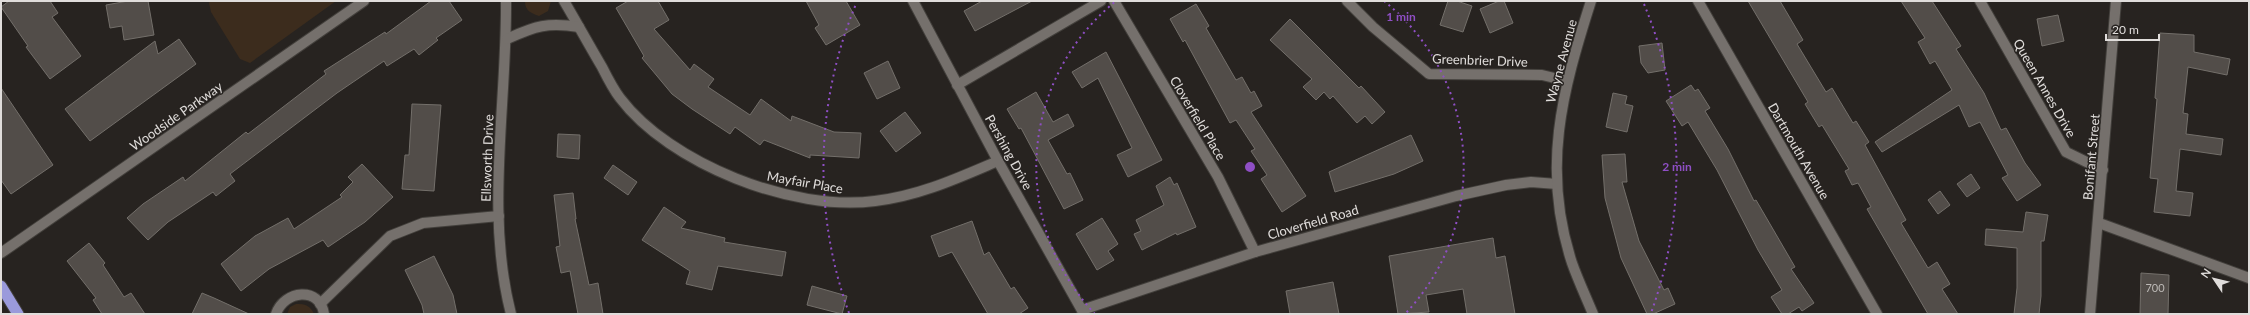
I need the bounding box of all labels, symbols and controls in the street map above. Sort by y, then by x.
text: 1 min [1386,9,1416,24]
scale bar [2106,16,2159,42]
street label: Wayne Avenue [1542,17,1580,104]
text: 20 m [2112,22,2139,37]
street label: Queen Annes Drive [2010,36,2080,140]
street label: Greenbrier Drive [1432,50,1528,70]
street label: Cloverfield Place [1167,73,1229,163]
street label: Woodside Parkway [127,78,226,154]
street label: Dartmouth Avenue [1765,100,1833,202]
street label: Pershing Drive [982,112,1036,192]
street label: Bonifant Street [2079,113,2103,201]
street label: Ellsworth Drive [477,114,497,202]
text: 2 min [1662,159,1692,174]
centre of rings [1243,160,1257,174]
street label: Mayfair Place [766,167,844,197]
street label: Cloverfield Road [1266,201,1360,243]
north arrow [2194,259,2234,299]
text: N [2198,266,2213,280]
house number: 700 [2145,281,2165,294]

